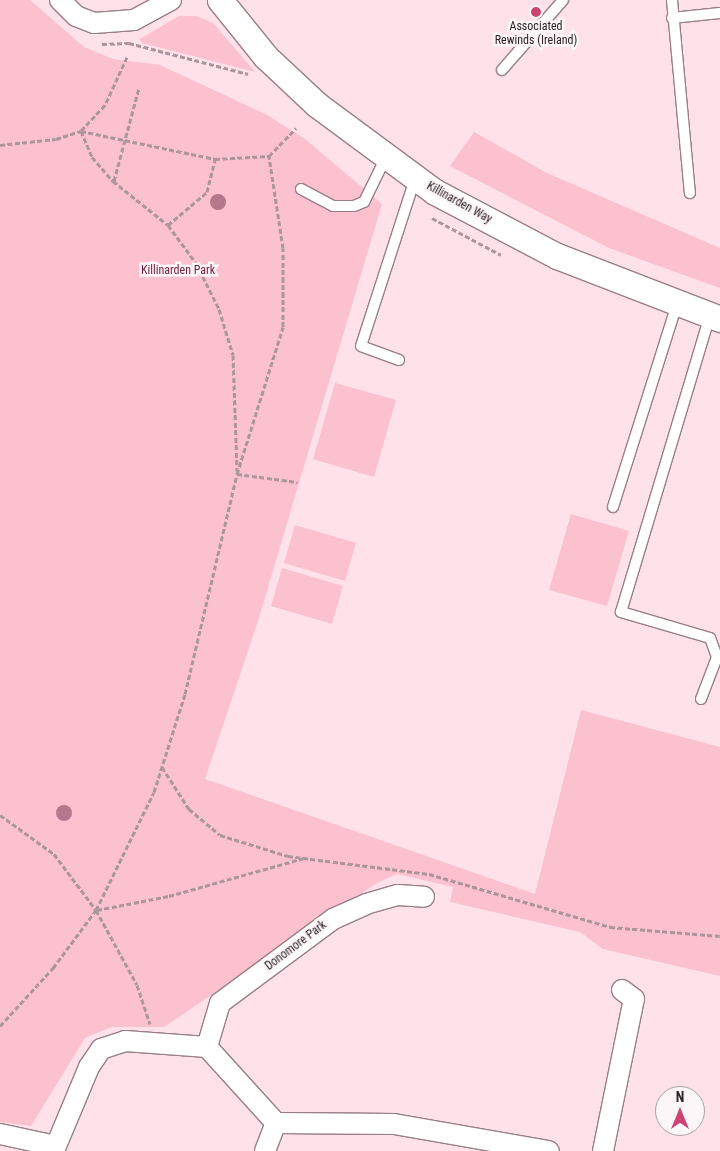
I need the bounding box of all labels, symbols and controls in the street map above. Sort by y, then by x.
marker: Associated Rewinds (Ireland) [530,6,542,18]
place label: Associated Rewinds (Ireland) [495,20,577,48]
street label: Killinarden Way [424,179,494,227]
park label: Killinarden Park [141,264,215,278]
street label: Donomore Park [262,918,330,974]
north arrow [655,1086,705,1136]
text: N [676,1089,684,1105]

